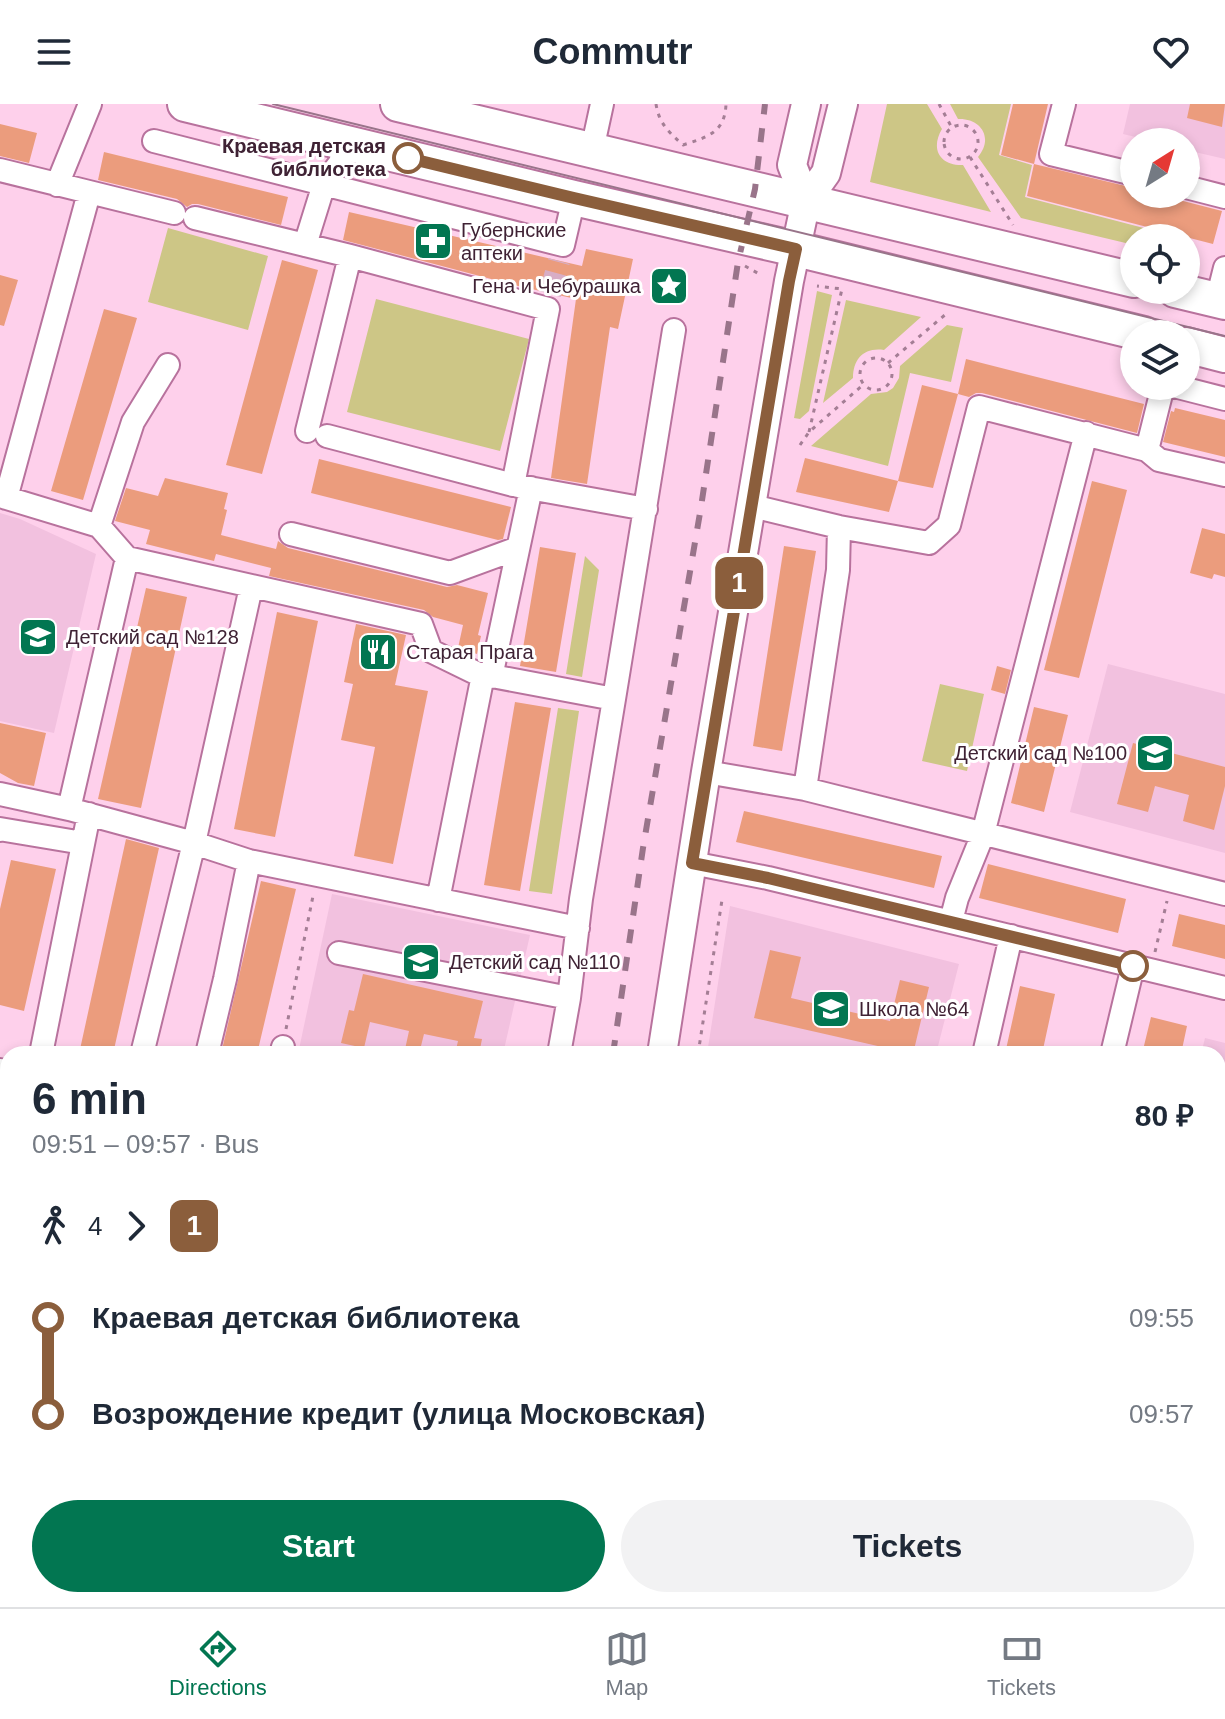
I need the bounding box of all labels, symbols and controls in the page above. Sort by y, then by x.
icon: menu [32,30,76,74]
icon: heart [1149,30,1193,74]
text: Commutr [533,31,693,72]
north arrow [1120,128,1200,208]
map controls [1120,128,1200,400]
place label: Краевая детская библиотека [222,135,387,180]
marker: Краевая детская библиотека [393,143,423,173]
place label: Губернские аптеки [461,219,566,264]
pharmacy icon: Губернские аптеки [412,220,454,262]
button: locate [1120,224,1200,304]
place icon: Гена и Чебурашка [648,265,690,307]
place label: Гена и Чебурашка [472,275,642,297]
button: layers [1120,320,1200,400]
line badge: 1 [713,557,765,609]
text: 1 [731,567,747,598]
school or university icon: Детский сад №128 [17,616,59,658]
place label: Детский сад №128 [66,626,239,648]
restaurant icon: Старая Прага [357,631,399,673]
place label: Старая Прага [406,641,535,663]
school or university icon: Детский сад №100 [1134,732,1176,774]
place label: Детский сад №100 [954,742,1127,764]
school or university icon: Детский сад №110 [400,941,442,983]
place label: Детский сад №110 [449,951,620,973]
unlabelled marker [1118,951,1148,981]
school or university icon: Школа №64 [810,988,852,1030]
place label: Школа №64 [859,998,969,1020]
text: 6 min [32,1074,147,1123]
text: 80 ₽ [1135,1099,1194,1132]
text: 09:51 – 09:57 · Bus [32,1129,259,1159]
icon: walk [32,1204,76,1248]
icon: forward [114,1204,158,1248]
text: 1 [186,1210,202,1241]
text: 4 [88,1211,102,1241]
text: Краевая детская библиотека [92,1301,519,1334]
text: 09:55 [1129,1303,1194,1333]
text: Возрождение кредит (улица Московская) [92,1397,706,1430]
text: 09:57 [1129,1399,1194,1429]
button: Start [32,1500,605,1592]
button: Tickets [621,1500,1194,1592]
tab: Directions [169,1627,267,1701]
tab: Map [605,1627,649,1701]
tab: Tickets [987,1627,1056,1701]

